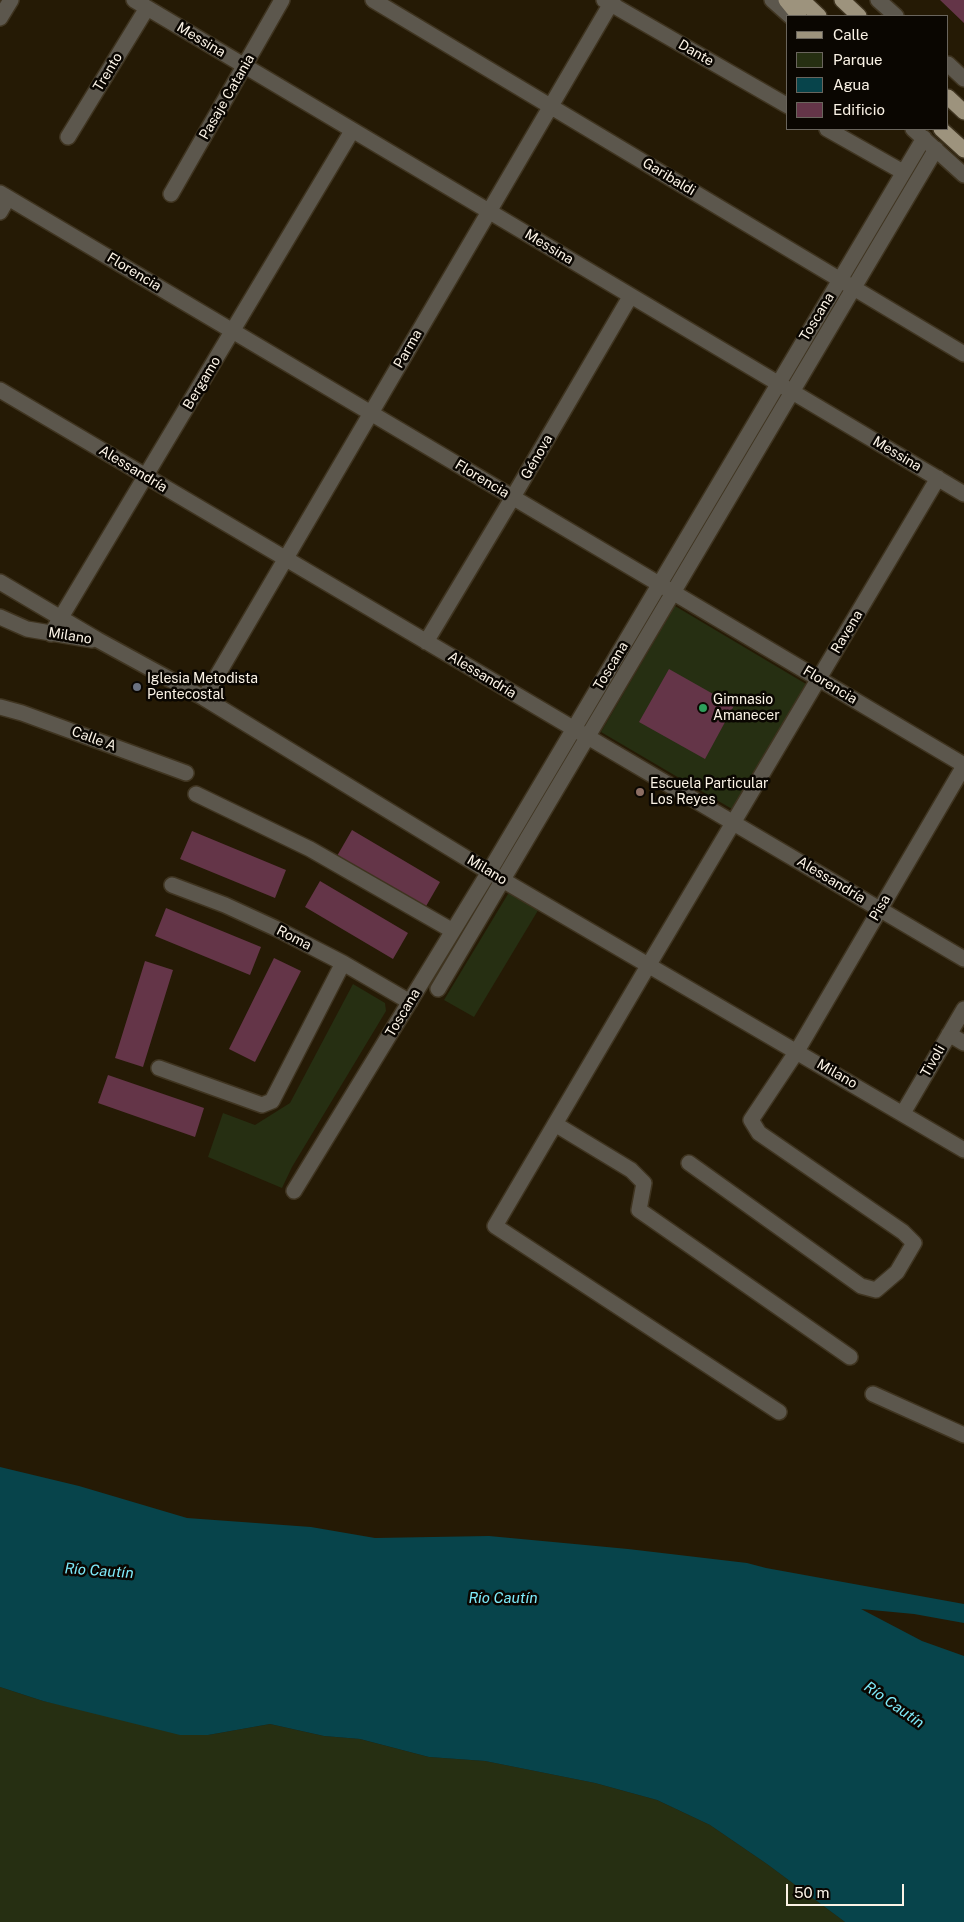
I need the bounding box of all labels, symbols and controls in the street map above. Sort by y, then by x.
legend [786,15,949,130]
street label: Messina [174,19,228,61]
text: Calle [833,26,869,43]
street label: Dante [675,36,717,70]
street label: Trento [90,50,126,94]
street label: Pasaje Catania [196,51,258,143]
text: Parque [833,51,883,68]
text: Agua [833,76,870,93]
text: Edificio [833,101,885,118]
street label: Garibaldi [639,155,699,199]
street label: Messina [522,226,576,268]
street label: Florencia [104,249,164,295]
street label: Toscana [796,290,838,344]
street label: Parma [390,327,426,371]
street label: Bergamo [180,353,224,413]
street label: Génova [518,432,556,482]
street label: Messina [870,433,924,475]
street label: Alessandría [96,442,170,496]
street label: Florencia [452,456,512,502]
street label: Ravena [828,607,866,657]
street label: Milano [47,624,93,648]
street label: Toscana [590,639,632,693]
street label: Alessandría [445,648,519,702]
street label: Florencia [800,662,860,708]
place label: Iglesia Metodista Pentecostal [147,671,258,704]
marker: Iglesia Metodista Pentecostal [131,681,143,693]
place label: Gimnasio Amanecer [713,692,780,724]
marker: Gimnasio Amanecer [697,702,709,714]
street label: Calle A [69,723,119,755]
place label: Escuela Particular Los Reyes [650,776,768,809]
marker: Escuela Particular Los Reyes [634,786,646,798]
street label: Milano [464,852,510,888]
street label: Alessandría [794,853,868,907]
street label: Pisa [866,892,894,924]
street label: Roma [274,922,314,954]
street label: Toscana [382,986,424,1040]
street label: Tivoli [917,1042,949,1080]
street label: Milano [814,1056,860,1092]
water label: Río Cautín [64,1560,134,1582]
water label: Río Cautín [468,1589,538,1607]
water label: Río Cautín [860,1678,928,1732]
scale bar [789,1874,906,1906]
text: 50 m [794,1884,829,1901]

